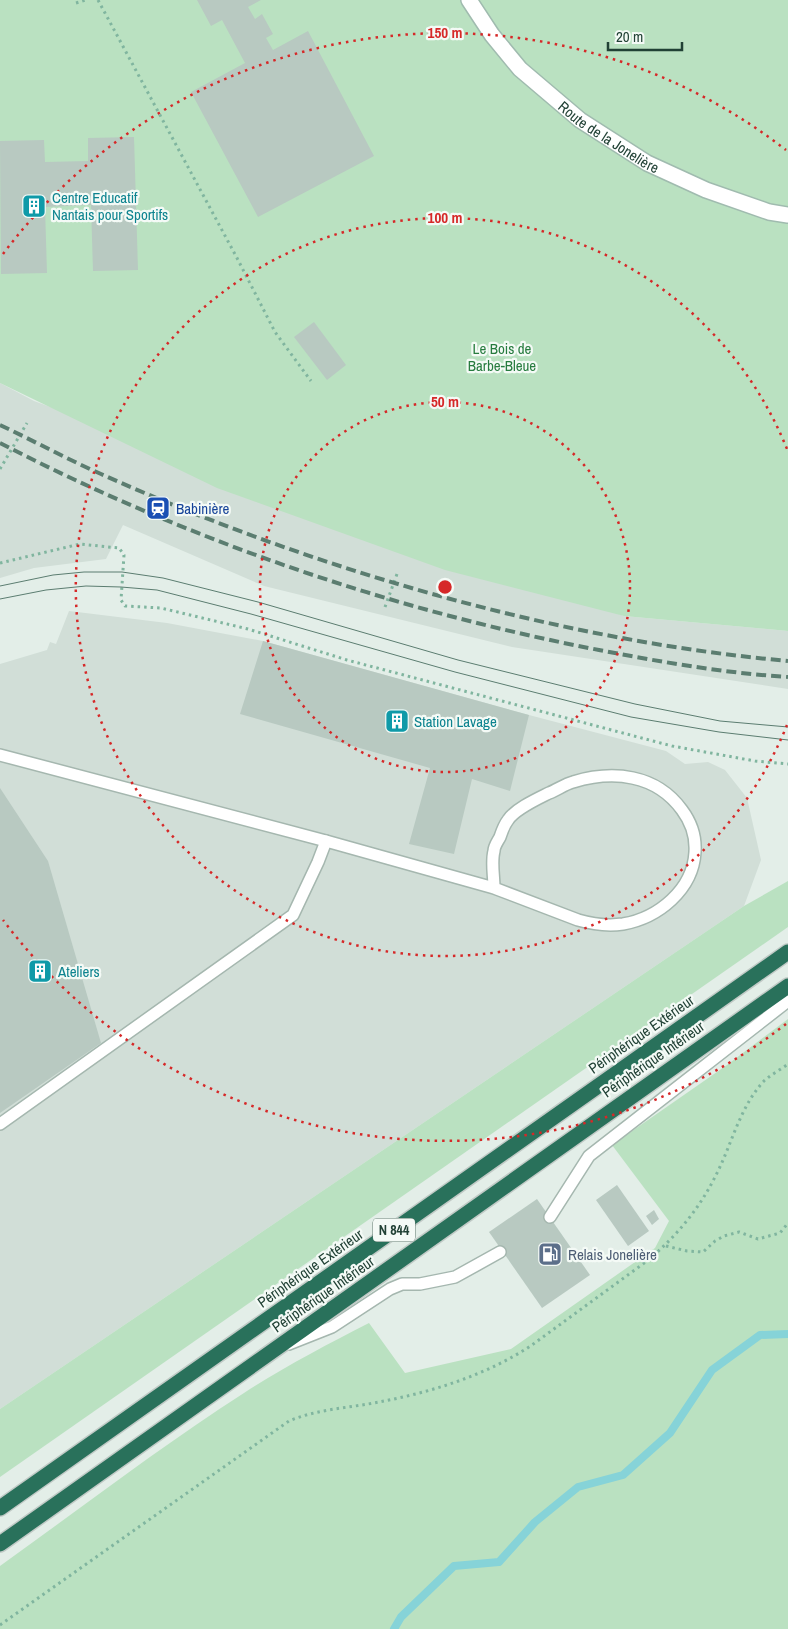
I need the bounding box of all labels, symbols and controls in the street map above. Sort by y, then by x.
scale bar [608,20,682,52]
text: 150 m [428,22,462,43]
text: 20 m [616,26,643,47]
street label: Route de la Jonelière [554,96,663,178]
place label: Centre Educatif Nantais pour Sportifs [52,187,168,225]
building icon: Centre Educatif Nantais pour Sportifs [21,193,47,219]
text: 100 m [428,207,462,228]
park label: Le Bois de Barbe-Bleue [468,338,536,376]
text: 50 m [431,391,459,412]
station icon: Babinière [145,495,171,521]
place label: Babinière [176,498,230,519]
centre of rings [436,578,454,596]
building icon: Station Lavage [384,708,410,734]
place label: Station Lavage [414,711,497,732]
building icon: Ateliers [27,958,53,984]
place label: Ateliers [57,961,100,982]
street label: Périphérique Extérieur [584,990,698,1078]
street label: Périphérique Intérieur [598,1016,708,1102]
road number: N 844 [373,1218,415,1242]
street label: Périphérique Extérieur [253,1224,367,1312]
fuel station icon: Relais Jonelière [537,1241,563,1267]
place label: Relais Jonelière [568,1244,657,1265]
street label: Périphérique Intérieur [268,1251,378,1337]

